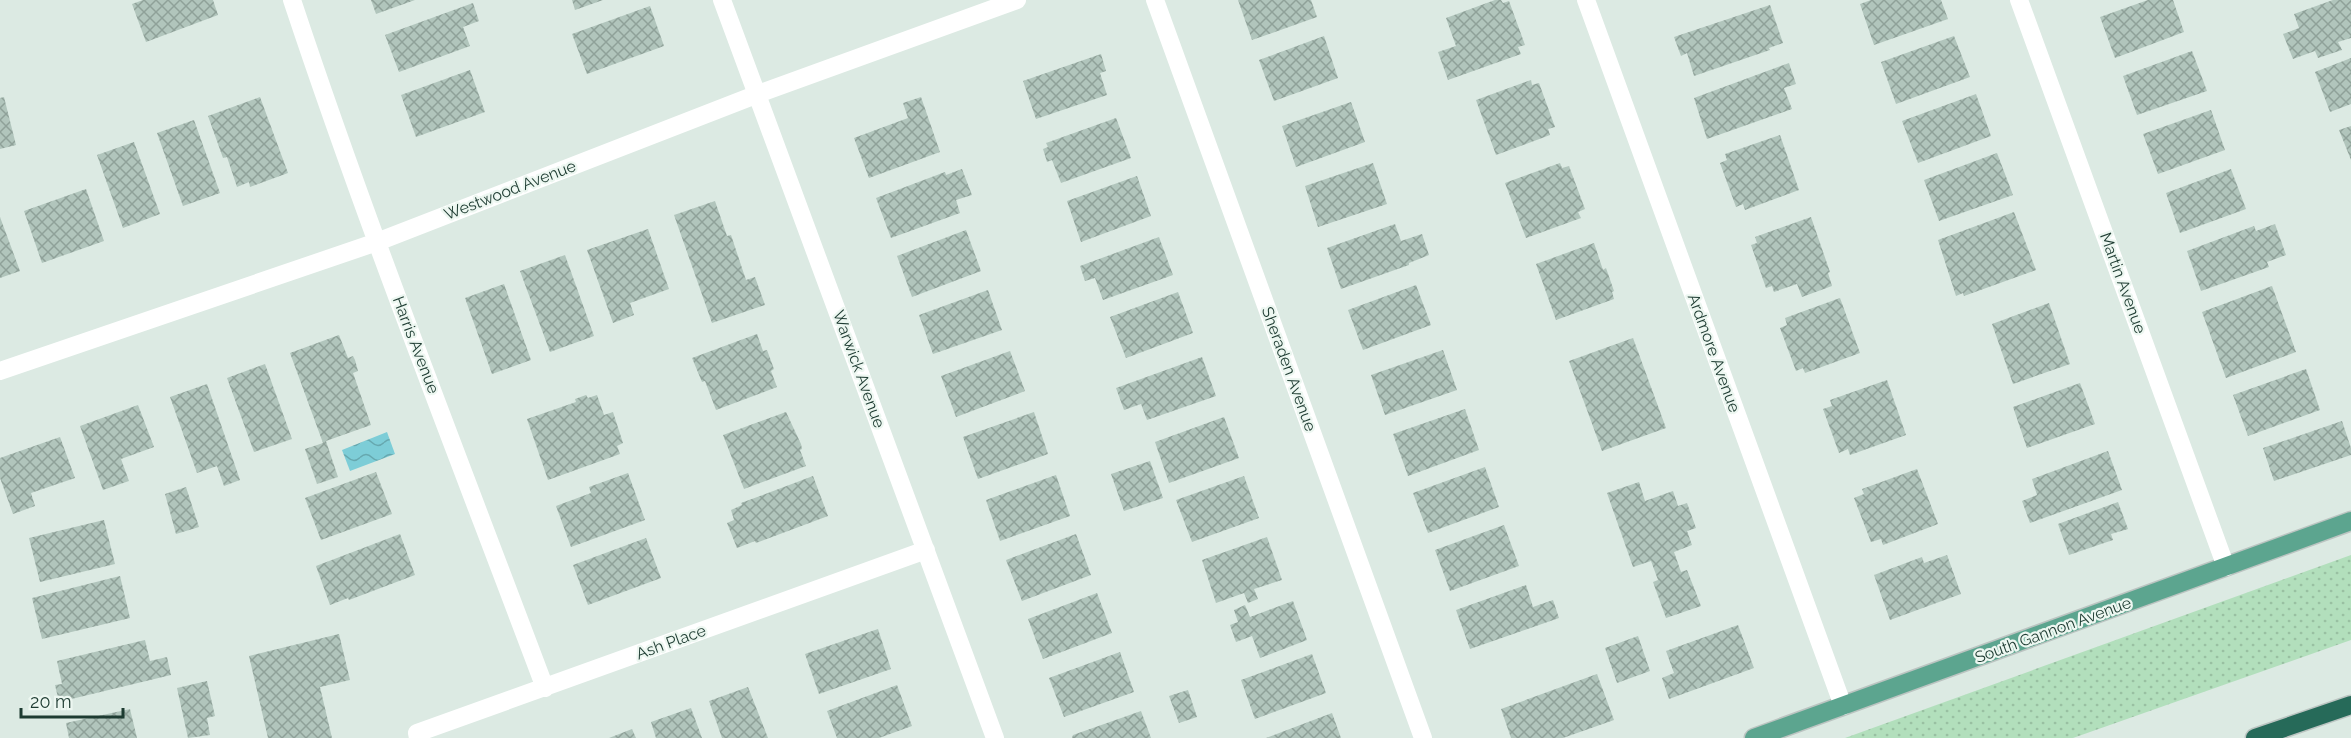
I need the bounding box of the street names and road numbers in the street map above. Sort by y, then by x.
street label: Westwood Avenue [441,156,579,224]
street label: Martin Avenue [2096,230,2150,336]
street label: Ardmore Avenue [1684,291,1744,415]
street label: Harris Avenue [389,294,443,396]
street label: Sheraden Avenue [1258,304,1320,434]
street label: Warwick Avenue [829,308,889,430]
street label: South Gannon Avenue [1972,593,2134,667]
street label: Ash Place [633,621,709,663]

